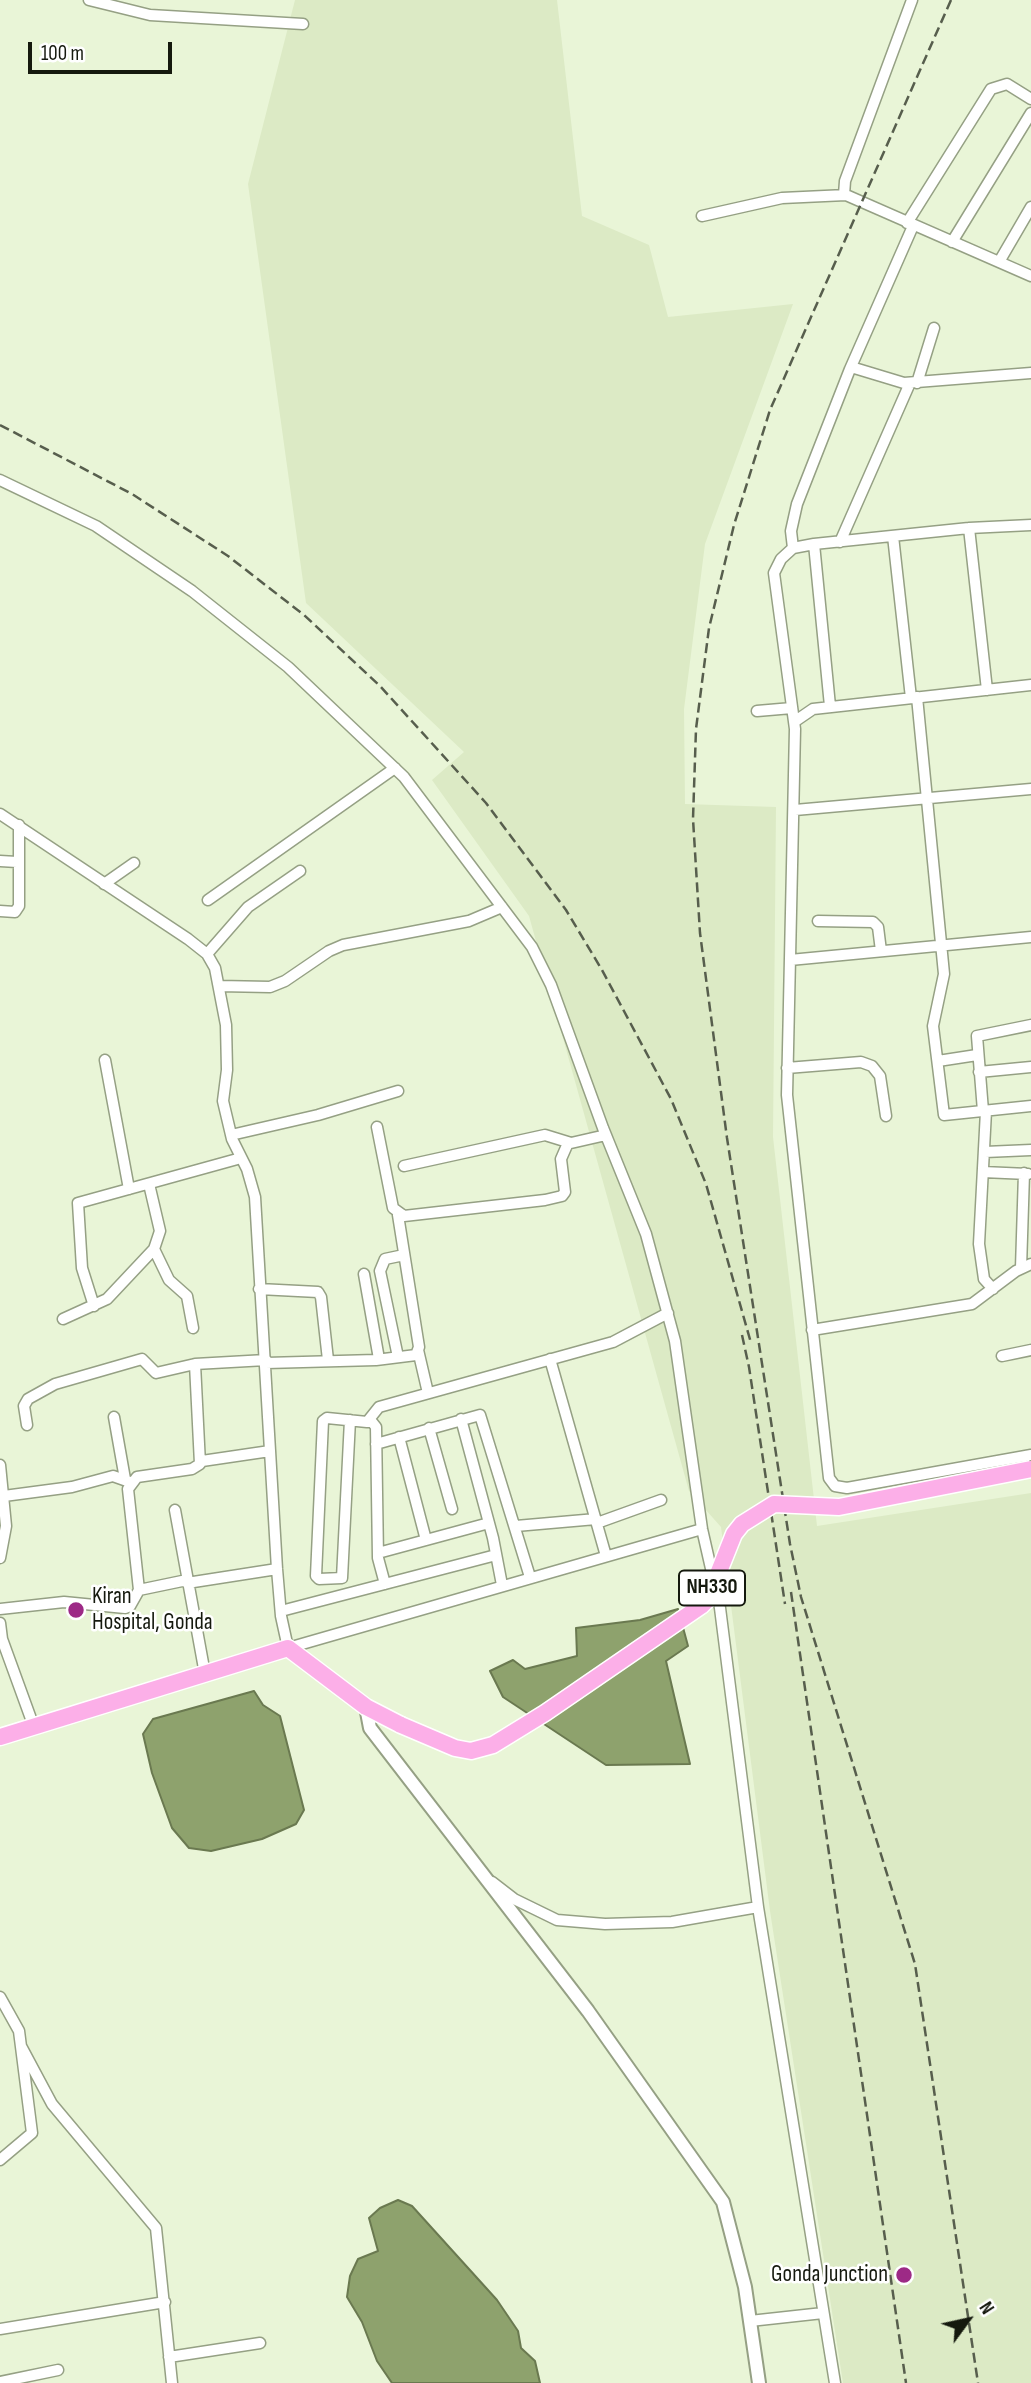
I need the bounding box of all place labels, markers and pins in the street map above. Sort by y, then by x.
place label: Kiran Hospital, Gonda [92,1583,213,1637]
marker: Kiran Hospital, Gonda [66,1600,86,1620]
place label: Gonda Junction [771,2261,888,2289]
marker: Gonda Junction [894,2265,914,2285]

